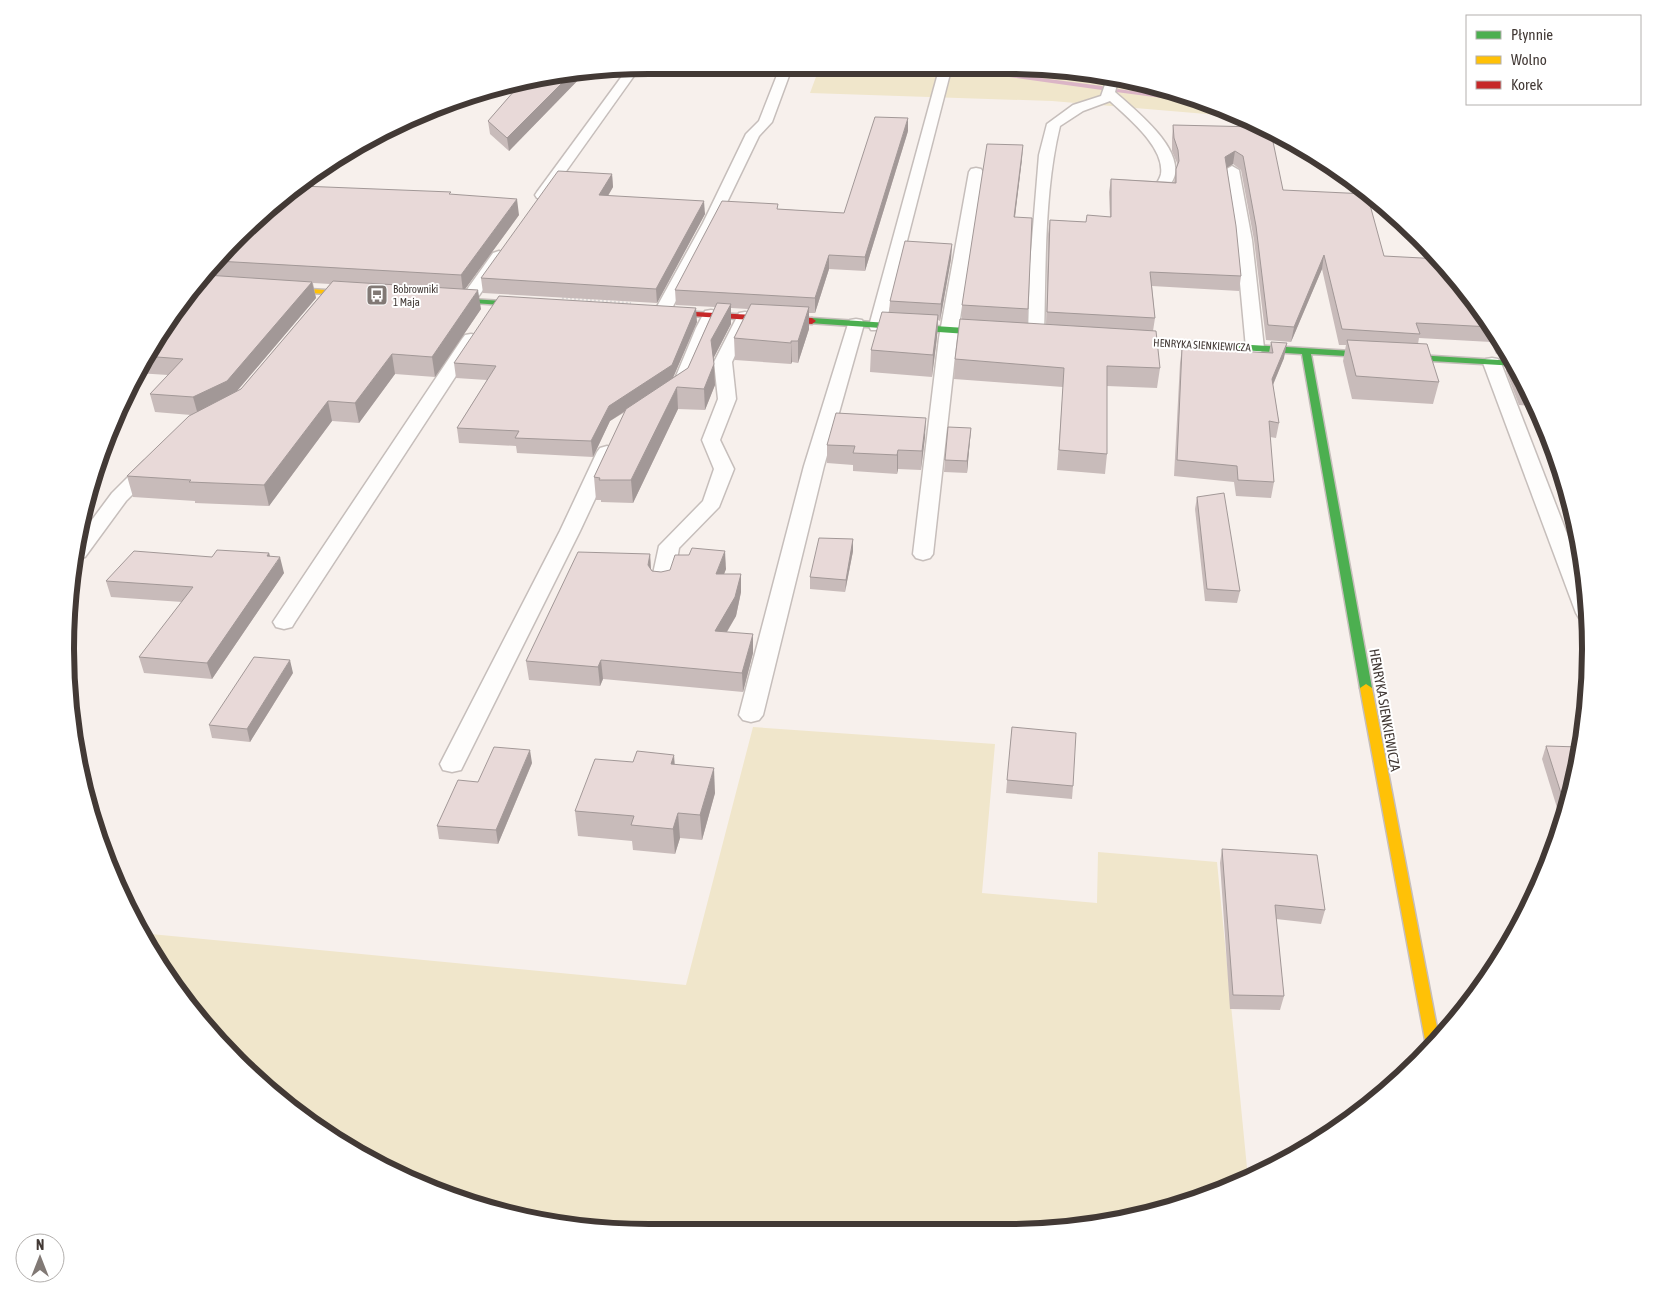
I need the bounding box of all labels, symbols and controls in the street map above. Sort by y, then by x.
legend [1466,15,1641,105]
text: Płynnie [1511,26,1553,43]
text: Wolno [1511,51,1547,68]
text: Korek [1511,76,1543,93]
bus stop icon: Bobrowniki 1 Maja [365,283,389,307]
place label: Bobrowniki 1 Maja [393,283,438,308]
street label: HENRYKA SIENKIEWICZA [1153,336,1252,354]
street label: HENRYKA SIENKIEWICZA [1366,647,1404,773]
north arrow [15,1233,65,1283]
text: N [36,1237,44,1253]

